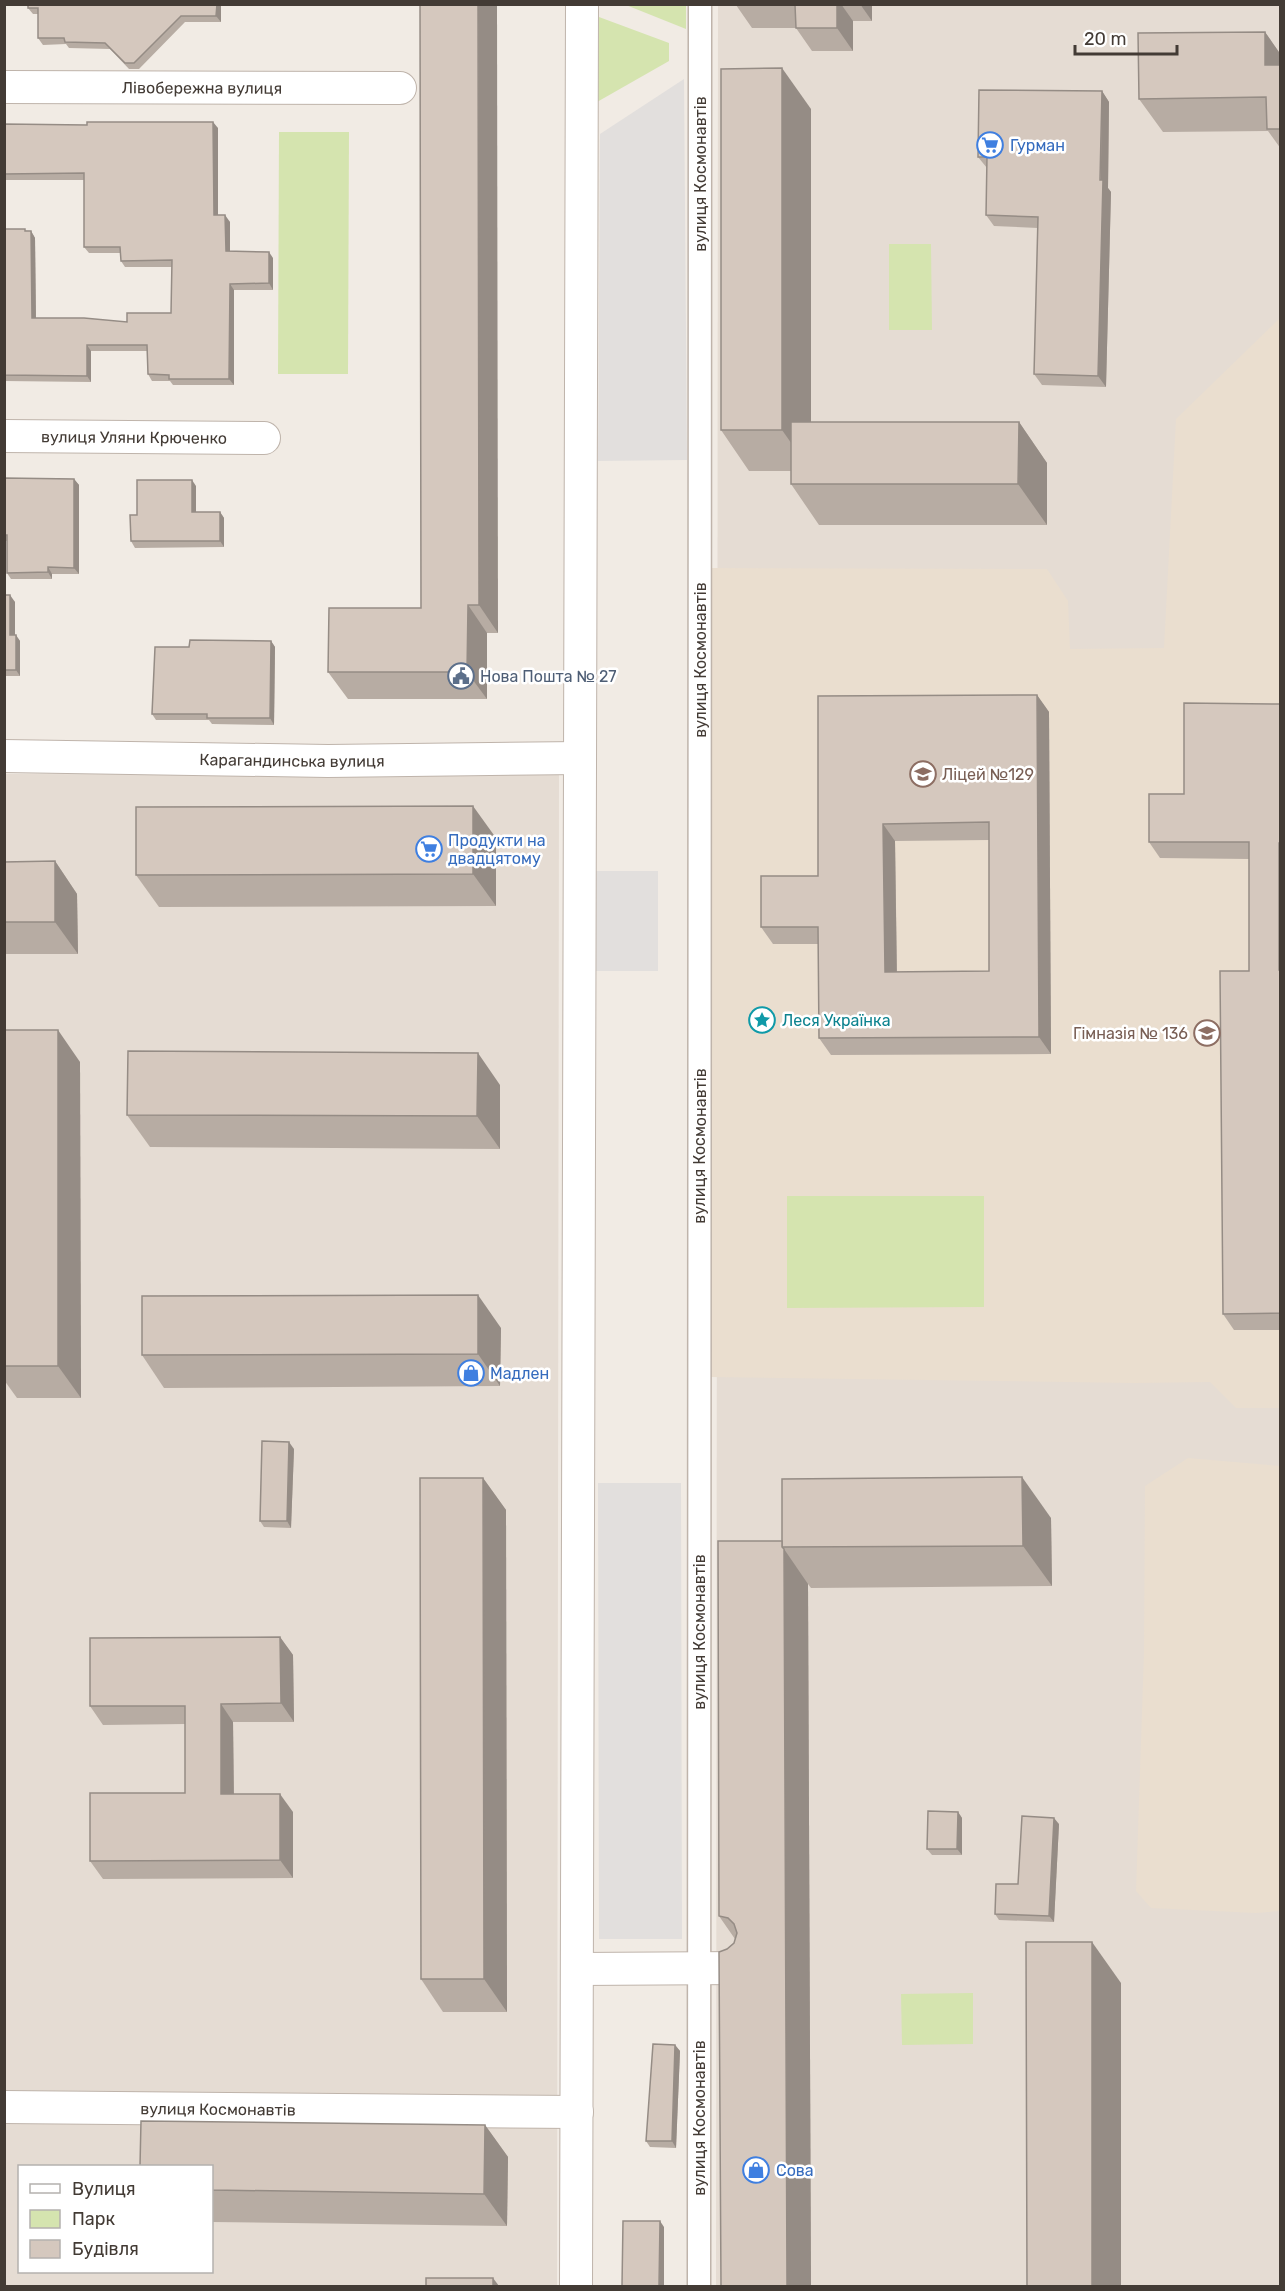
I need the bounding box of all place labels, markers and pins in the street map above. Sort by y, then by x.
supermarket icon: Гурман [975,130,1005,160]
place label: Гурман [1010,136,1065,155]
public building icon: Нова Пошта № 27 [446,661,476,691]
place label: Нова Пошта № 27 [480,667,617,686]
school or university icon: Ліцей №129 [908,759,938,789]
place label: Ліцей №129 [942,765,1034,784]
place label: Продукти на двадцятому [448,831,546,868]
supermarket icon: Продукти на двадцятому [414,834,444,864]
place icon: Леся Українка [747,1005,777,1035]
place label: Леся Українка [782,1011,890,1030]
school or university icon: Гімназія № 136 [1192,1018,1222,1048]
place label: Гімназія № 136 [1073,1024,1188,1043]
shop icon: Мадлен [456,1358,486,1388]
place label: Мадлен [490,1364,549,1383]
shop icon: Сова [741,2155,771,2185]
place label: Сова [776,2161,814,2180]

